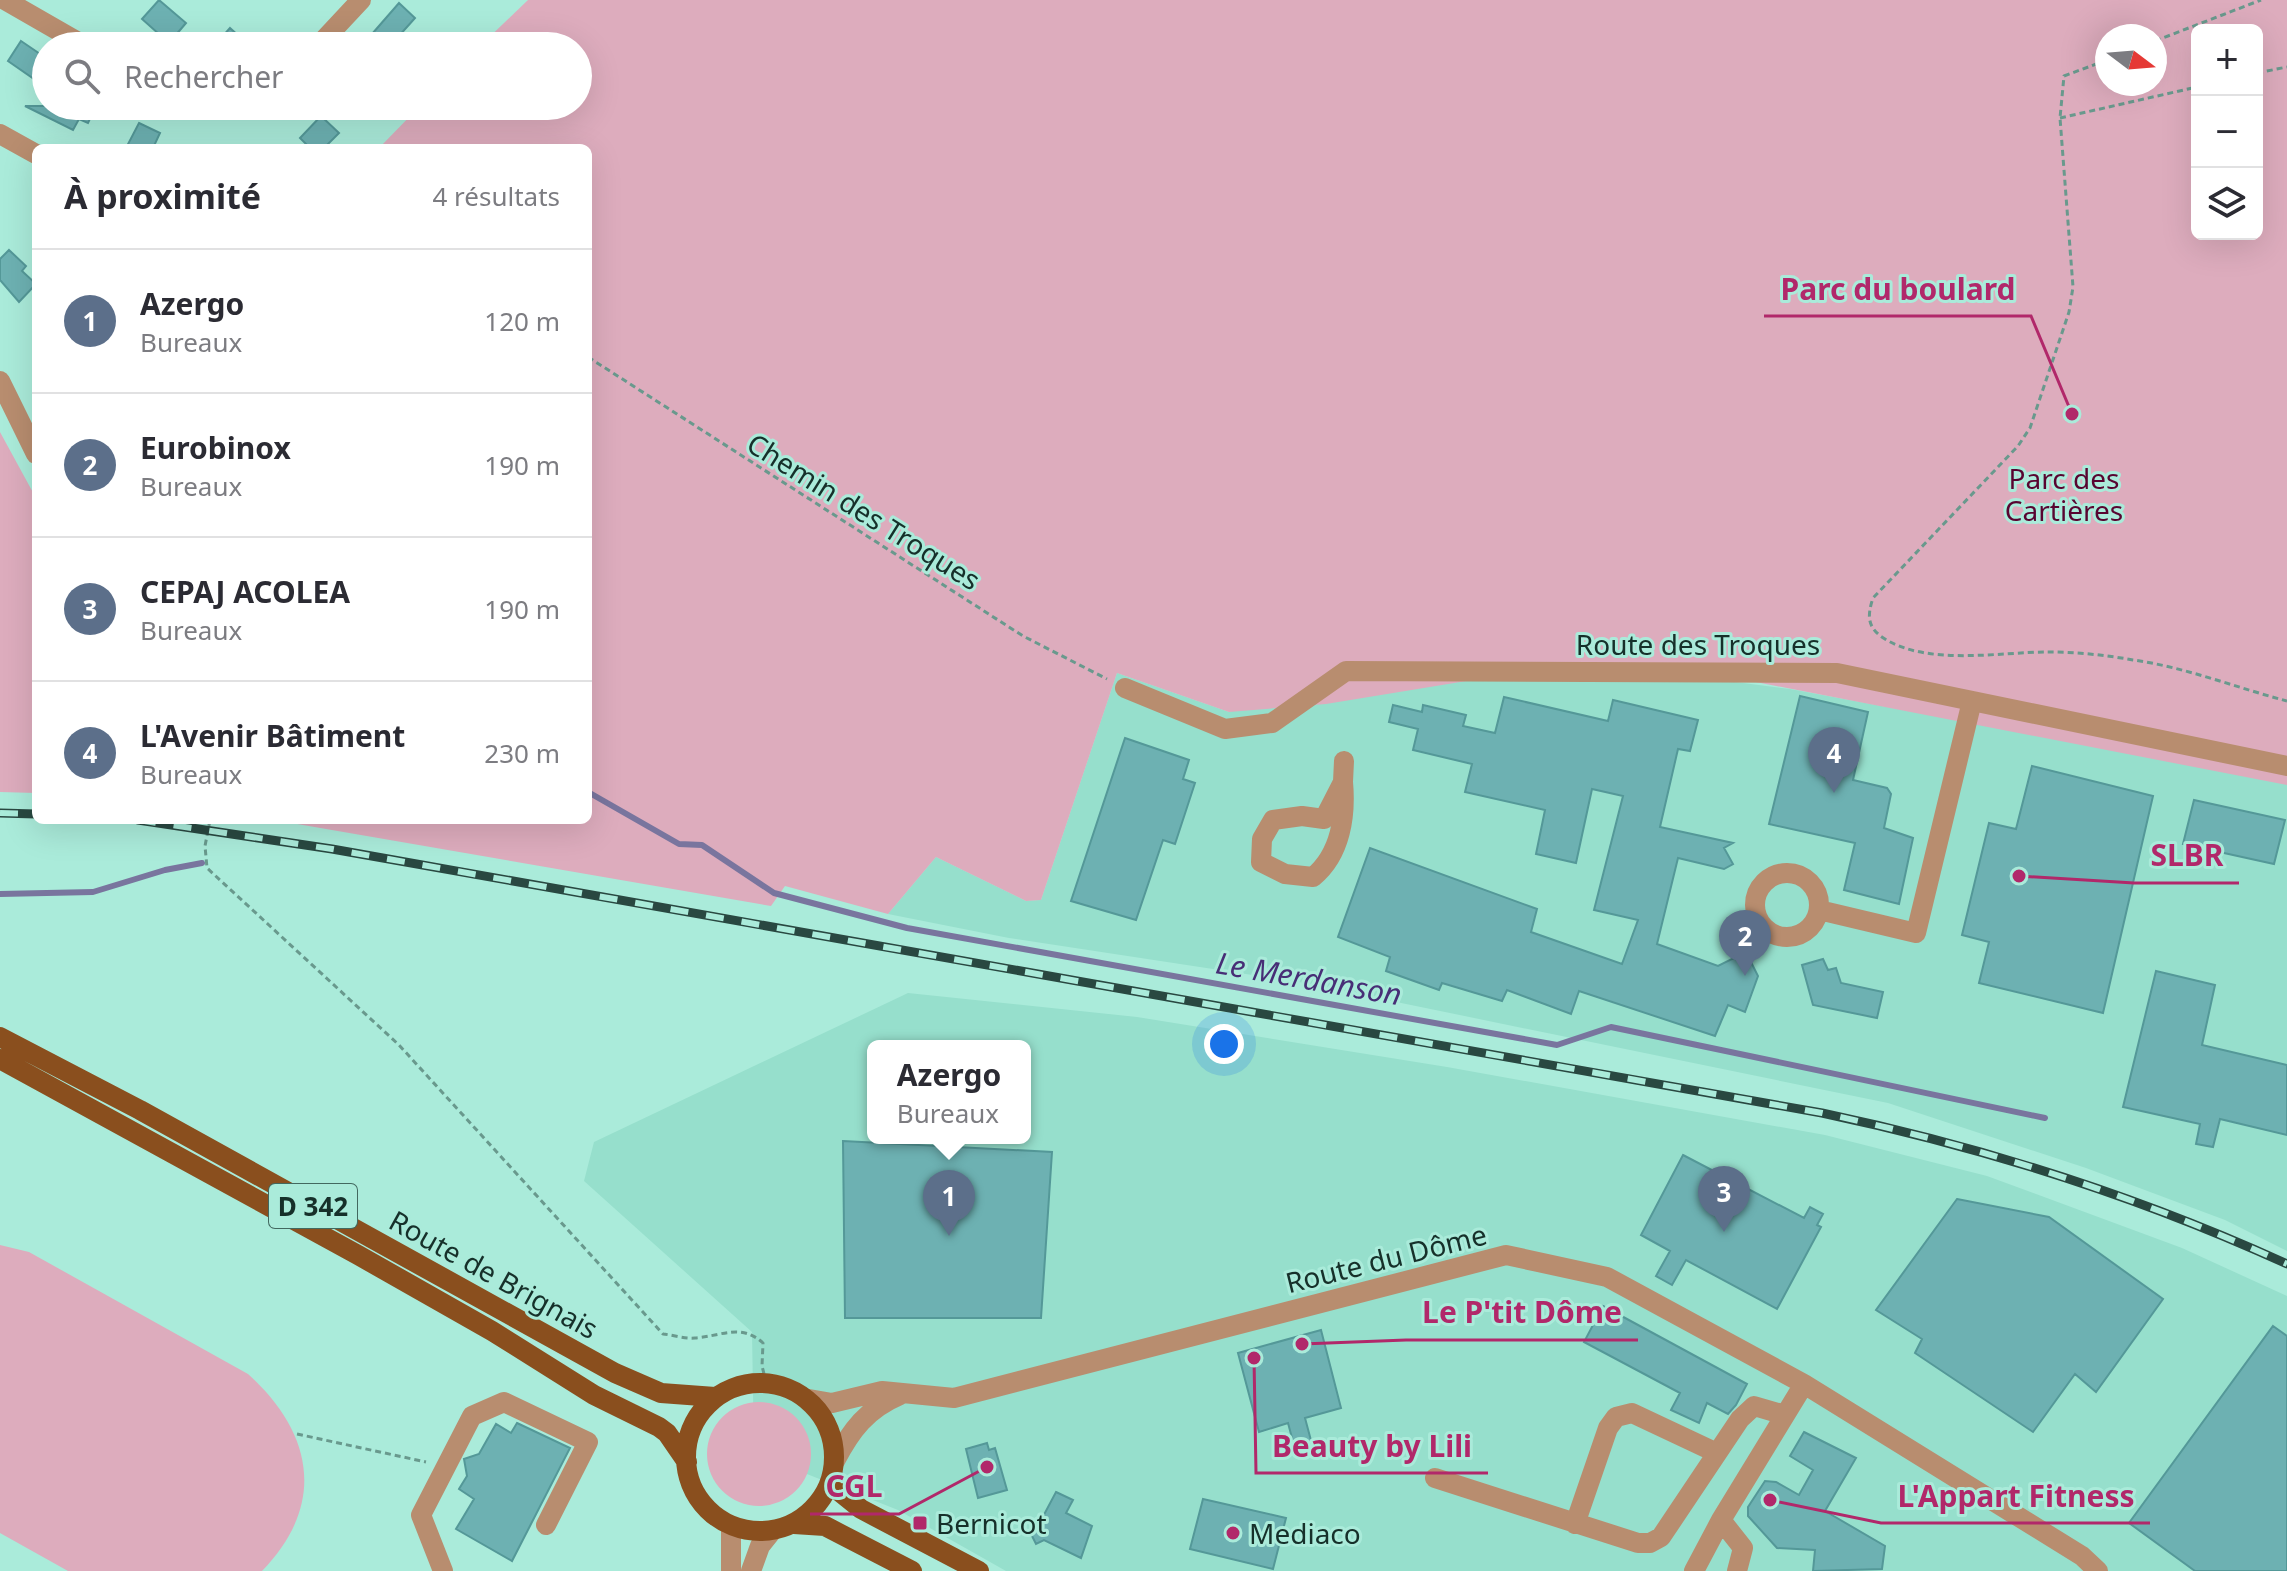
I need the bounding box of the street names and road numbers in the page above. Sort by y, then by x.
street label: Chemin des Troques [740,424,988,598]
street label: Route des Troques [1576,625,1820,663]
road number: D 342 [269,1184,357,1228]
street label: Route de Brignais [383,1201,605,1347]
street label: Route du Dôme [1281,1215,1491,1301]

